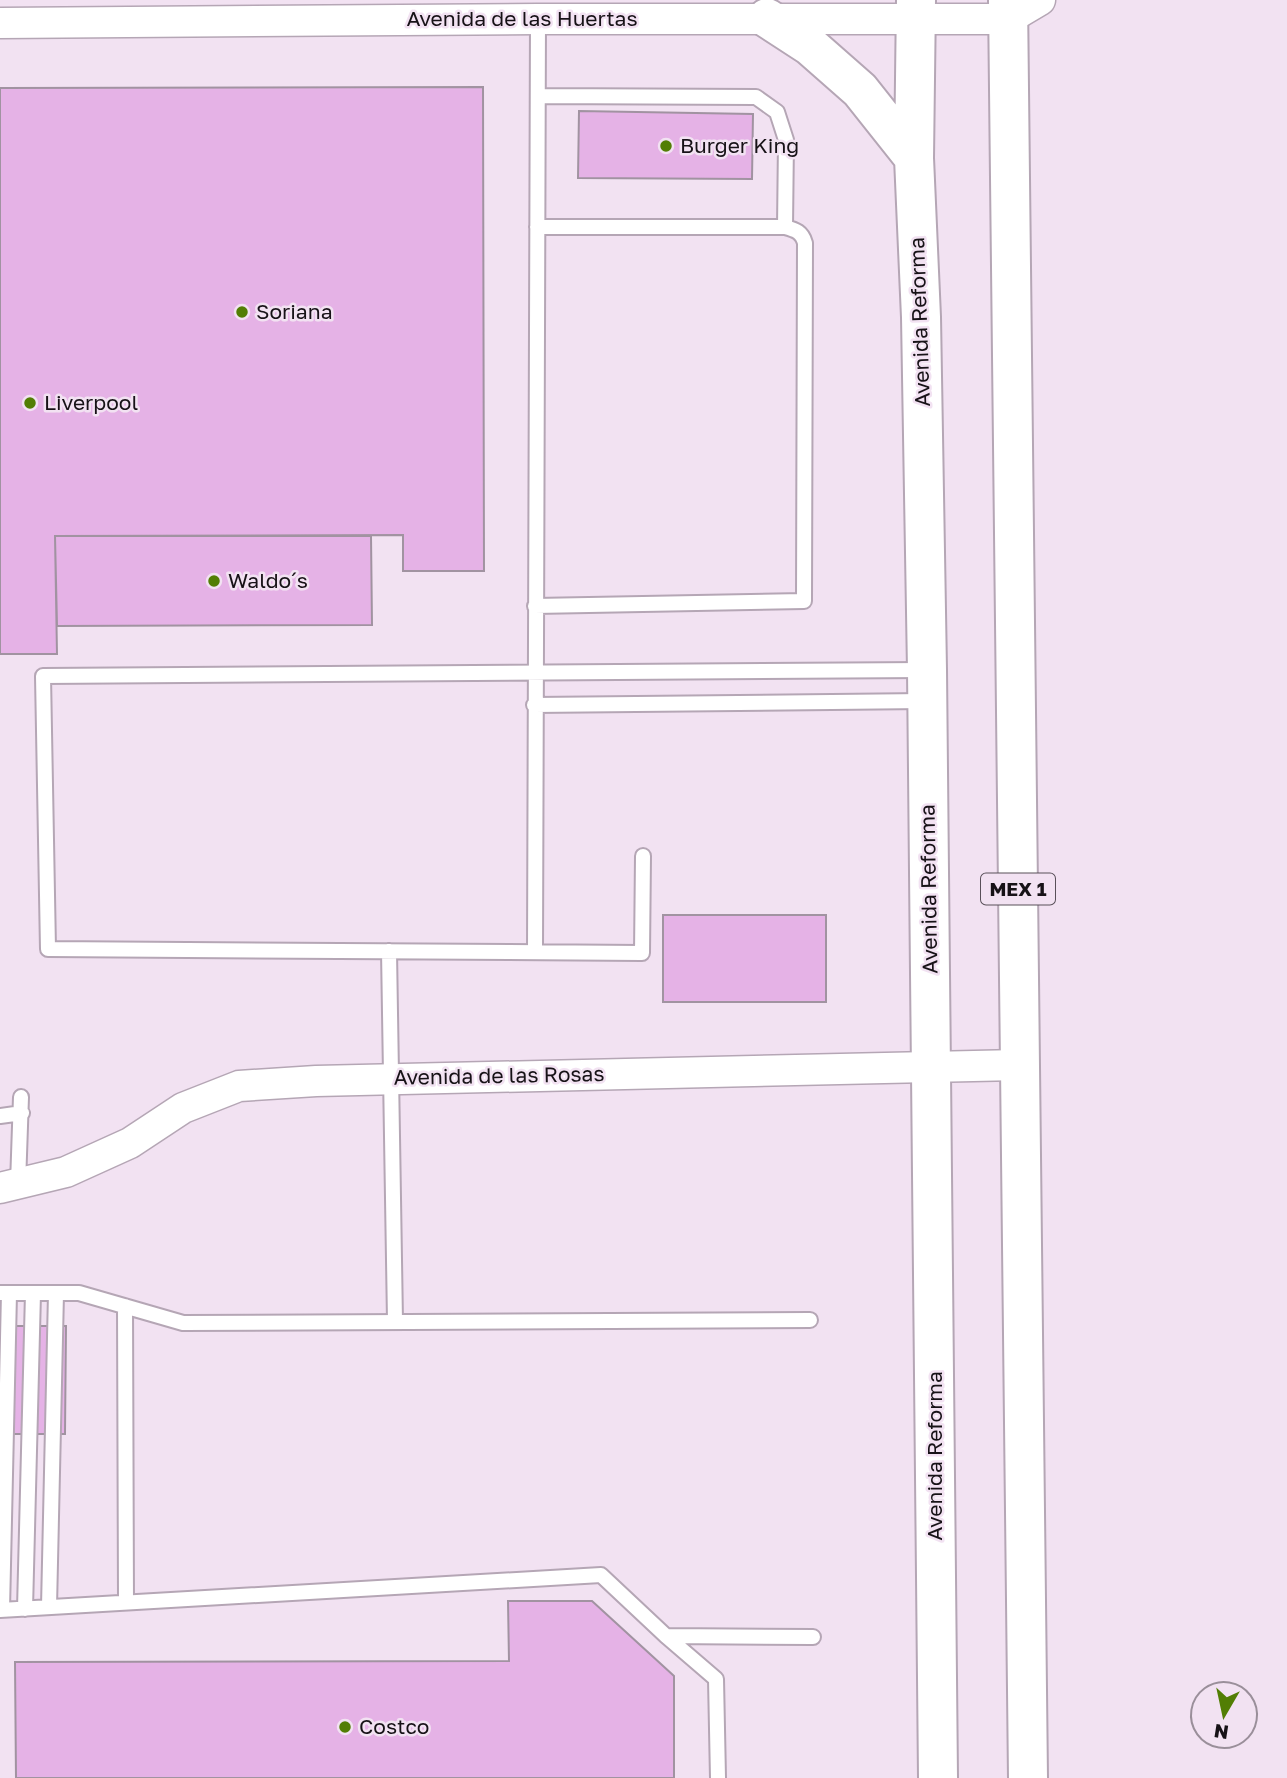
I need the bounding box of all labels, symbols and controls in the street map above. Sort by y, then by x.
street label: Avenida de las Huertas [406,5,638,31]
place label: Burger King [680,132,799,158]
marker: Burger King [658,138,674,154]
street label: Avenida Reforma [903,237,935,407]
place label: Soriana [256,298,333,324]
marker: Soriana [234,304,250,320]
place label: Liverpool [44,389,138,415]
marker: Liverpool [22,395,38,411]
place label: Waldo´s [228,567,308,593]
marker: Waldo´s [206,573,222,589]
street label: Avenida Reforma [914,804,942,974]
road number: MEX 1 [981,874,1055,904]
street label: Avenida de las Rosas [393,1060,605,1090]
street label: Avenida Reforma [921,1371,947,1541]
north arrow [1189,1680,1259,1750]
place label: Costco [359,1713,429,1739]
marker: Costco [337,1719,353,1735]
text: N [1212,1720,1230,1745]

